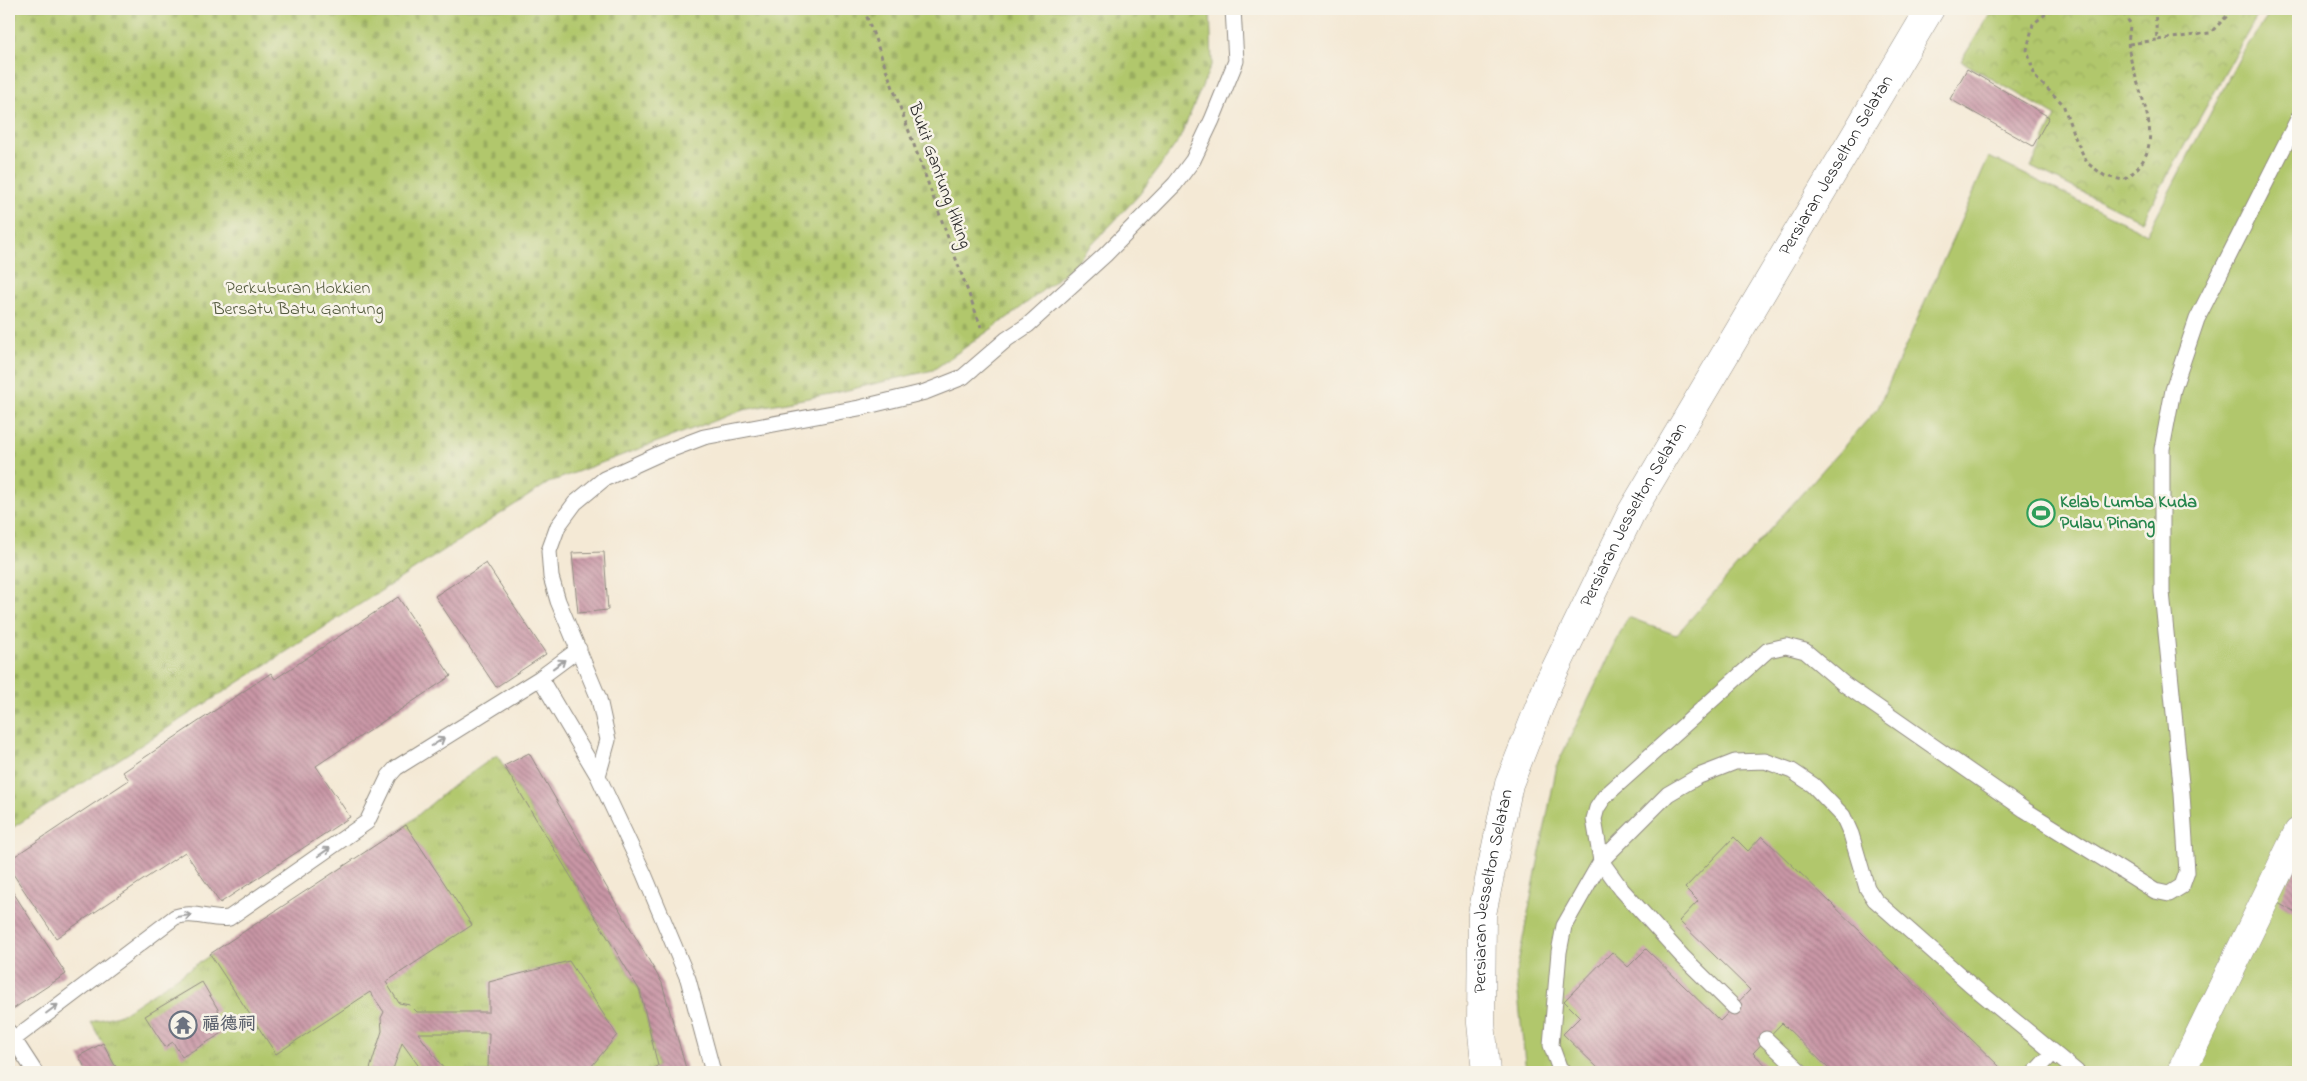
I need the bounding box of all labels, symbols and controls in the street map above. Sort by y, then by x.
street label: Persiaran Jesselton Selatan [1773,71,1901,261]
street label: Bukit Gantung Hiking [899,99,977,253]
park label: Perkuburan Hokkien Bersatu Batu Gantung [211,276,384,324]
street label: Persiaran Jesselton Selatan [1574,418,1695,612]
place label: Kelab Lumba Kuda Pulau Pinang [2060,490,2197,538]
sports icon: Kelab Lumba Kuda Pulau Pinang [2026,498,2056,528]
one-way arrow [552,658,565,669]
one-way arrow [430,737,444,747]
street label: Persiaran Jesselton Selatan [1468,787,1521,993]
one-way arrow [317,847,331,857]
one-way arrow [175,911,191,921]
one-way arrow [45,1004,59,1014]
temple icon: 福德祠 [168,1010,198,1040]
place label: 福德祠 [202,1012,256,1038]

